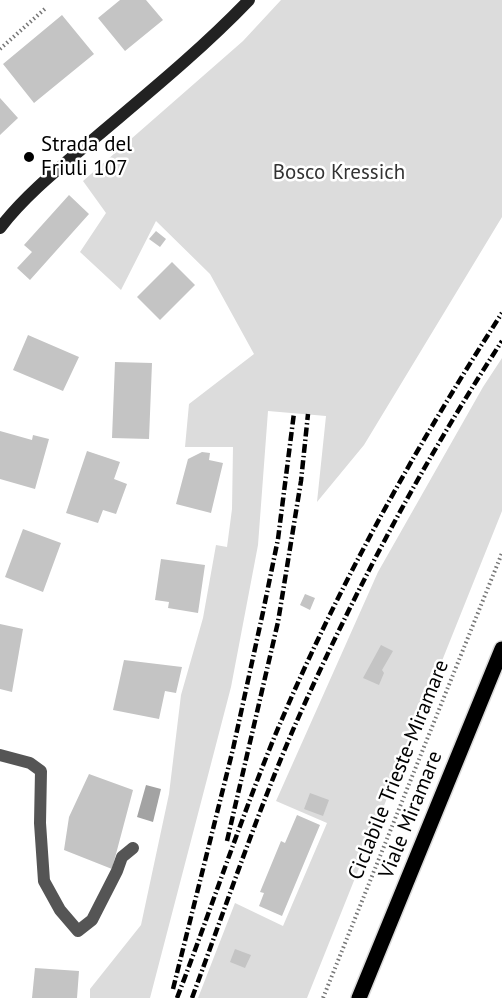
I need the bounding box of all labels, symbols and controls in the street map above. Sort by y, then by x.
place label: Strada del Friuli 107 [41,132,132,182]
marker: Strada del Friuli 107 [22,150,36,164]
park label: Bosco Kressich [273,160,405,186]
street label: Ciclabile Trieste-Miramare [343,656,455,884]
street label: Viale Miramare [374,747,448,883]

